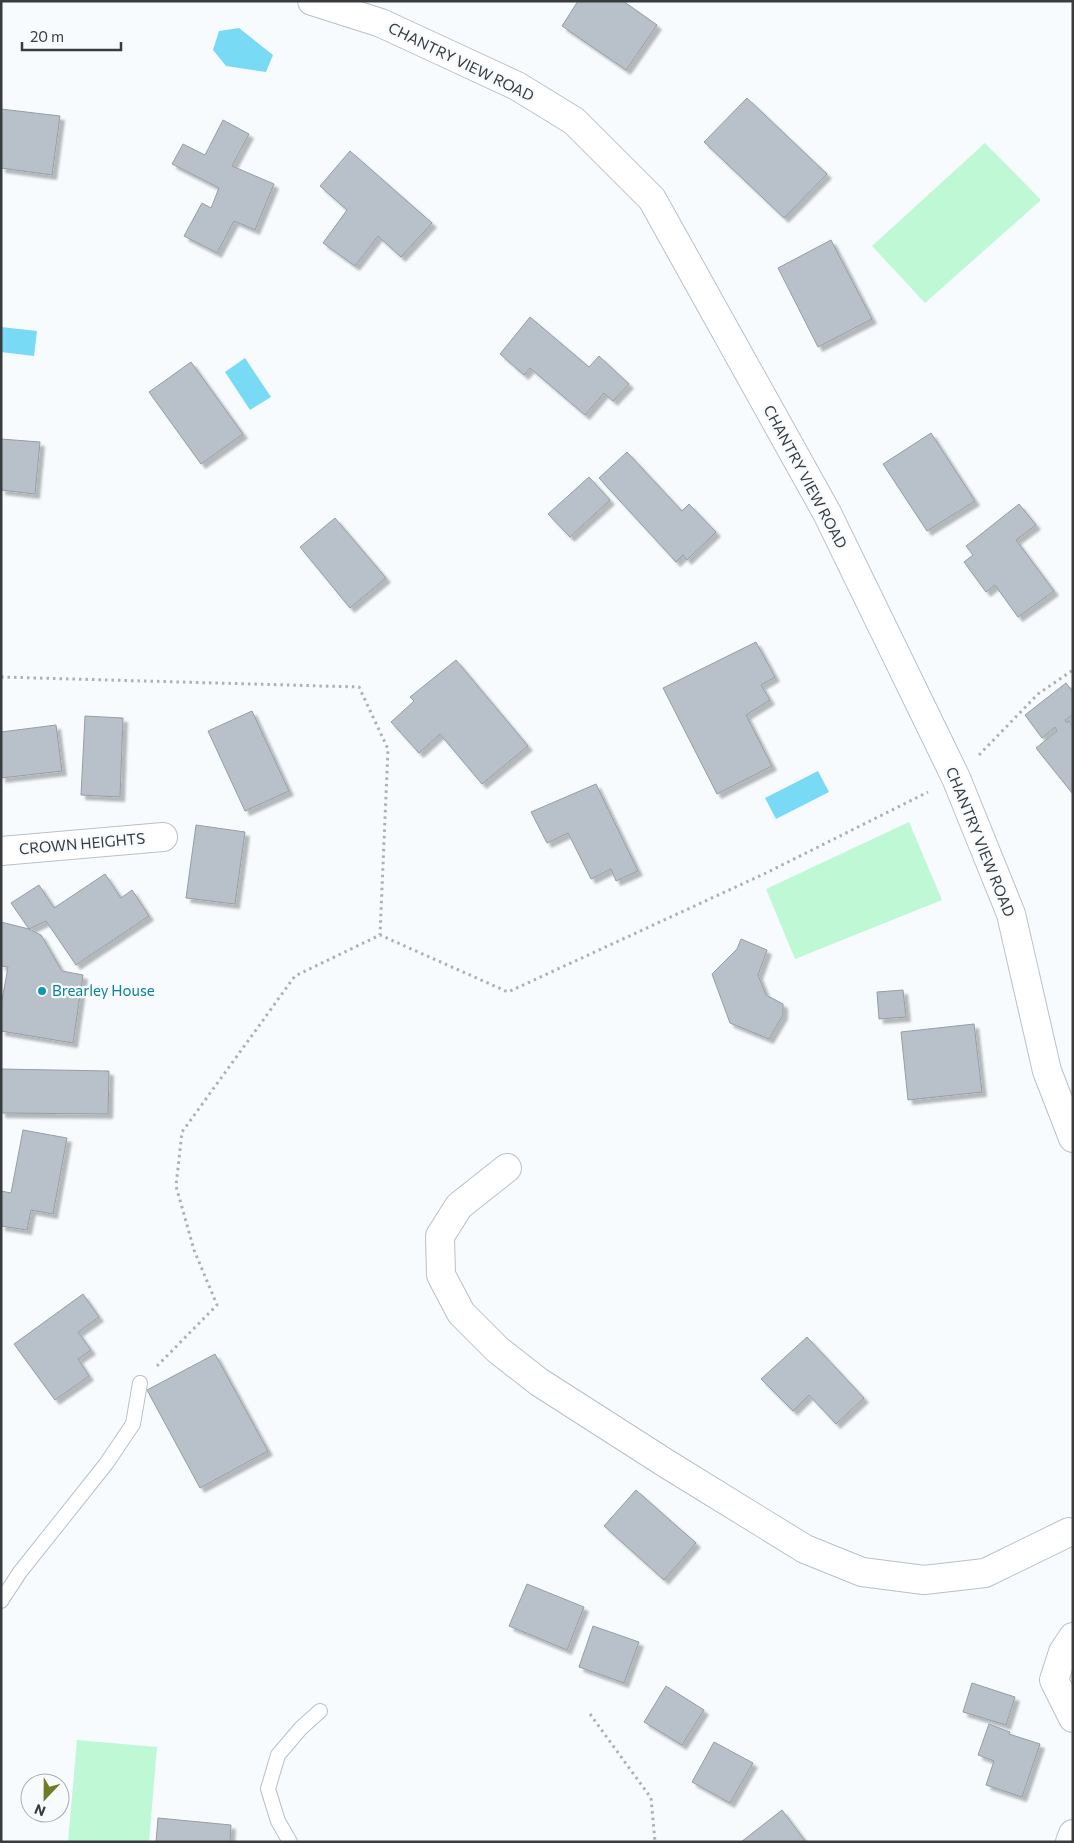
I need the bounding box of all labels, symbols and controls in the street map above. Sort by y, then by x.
street label: CHANTRY VIEW ROAD [386,18,537,104]
scale bar [22,20,121,52]
text: 20 m [30,27,64,45]
street label: CHANTRY VIEW ROAD [760,402,851,551]
street label: CHANTRY VIEW ROAD [943,764,1019,919]
street label: CROWN HEIGHTS [18,829,146,857]
place label: Brearley House [52,981,155,999]
marker: Brearley House [36,985,48,997]
north arrow [20,1773,70,1823]
text: N [32,1801,48,1820]

